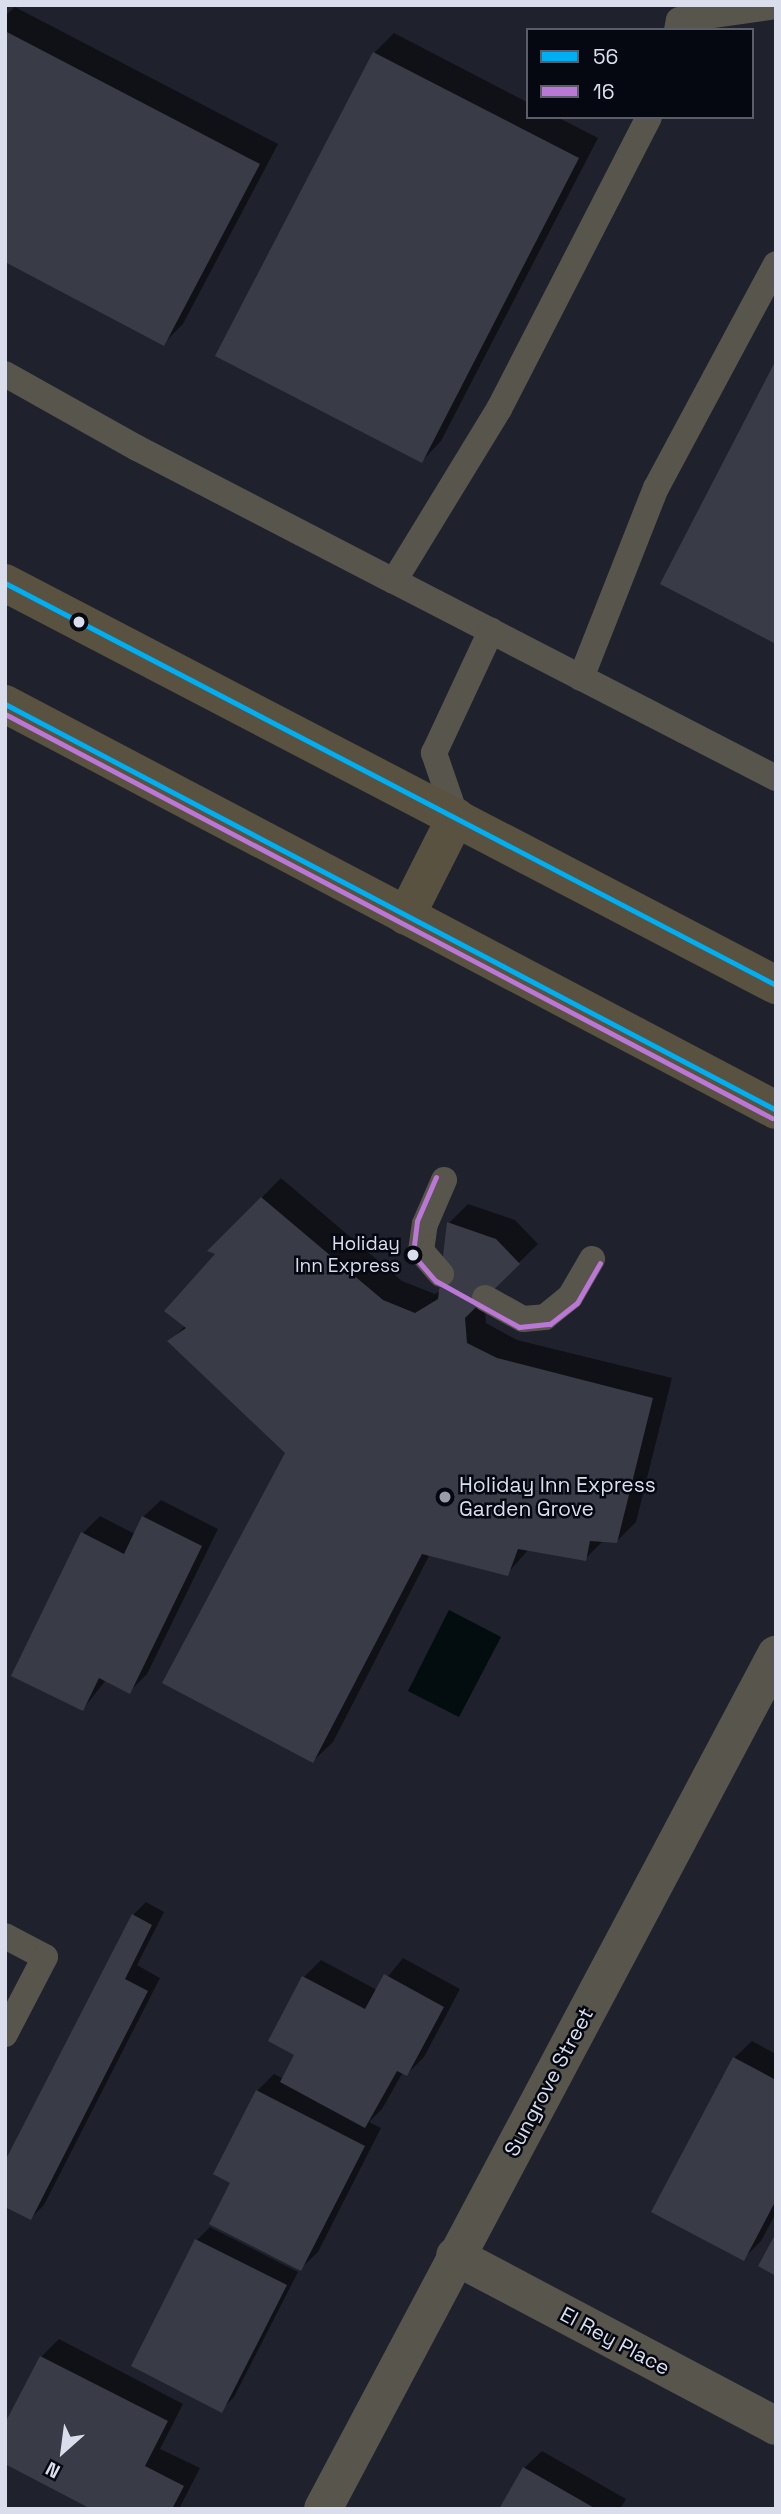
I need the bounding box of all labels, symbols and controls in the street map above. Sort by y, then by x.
legend [526,28,753,119]
text: 56 [593,43,618,70]
text: 16 [593,78,615,105]
unlabelled marker [72,615,86,629]
place label: Holiday Inn Express [295,1233,400,1277]
marker: Holiday Inn Express [406,1248,420,1262]
place label: Holiday Inn Express Garden Grove [459,1472,656,1522]
marker: Holiday Inn Express Garden Grove [437,1489,453,1505]
street label: Sungrove Street [499,2003,599,2161]
street label: El Rey Place [556,2302,674,2380]
north arrow [28,2416,98,2486]
text: N [41,2456,64,2484]

